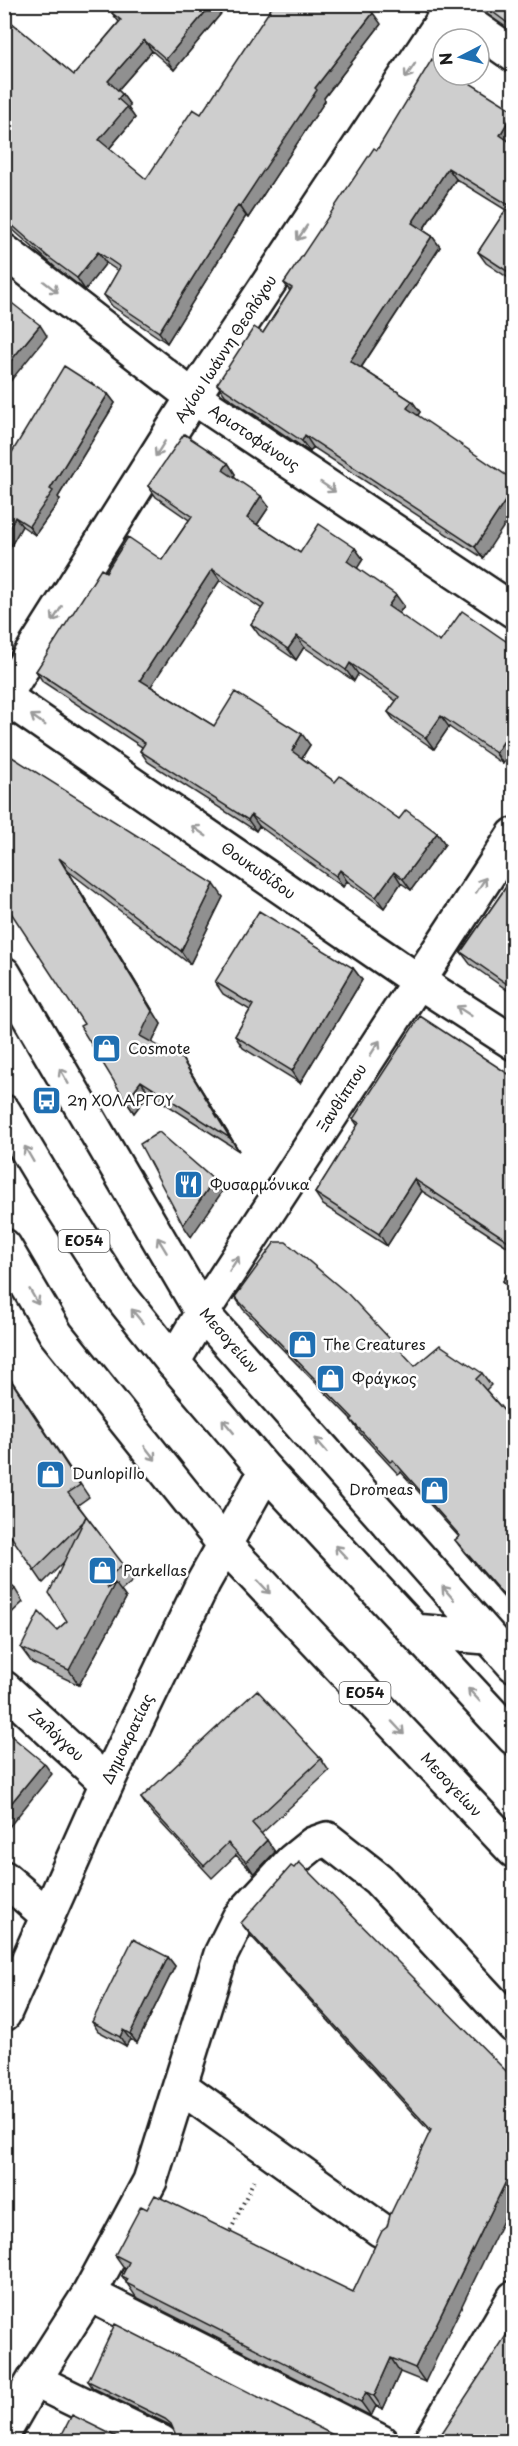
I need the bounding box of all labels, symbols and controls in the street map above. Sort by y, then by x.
north arrow [431,27,491,87]
text: N [432,51,458,67]
one-way arrow [404,62,416,78]
one-way arrow [296,224,308,241]
street label: Αγίου Ιωάννη Θεολόγου [168,270,281,427]
one-way arrow [42,281,58,294]
street label: Αριστοφάνους [205,398,305,476]
one-way arrow [154,440,166,457]
one-way arrow [319,481,336,493]
one-way arrow [50,605,62,622]
one-way arrow [31,714,47,726]
one-way arrow [191,825,208,837]
street label: Θουκυδίδου [217,836,301,904]
one-way arrow [475,877,487,893]
one-way arrow [457,1005,473,1017]
shop icon: Cosmote [91,1033,123,1065]
place label: Cosmote [128,1036,191,1059]
one-way arrow [369,1040,381,1057]
street label: Ξανθίππου [310,1059,371,1136]
one-way arrow [57,1068,69,1085]
bus stop icon: 2η ΧΟΛΑΡΓΟΥ [30,1085,62,1117]
place label: 2η ΧΟΛΑΡΓΟΥ [67,1088,174,1111]
one-way arrow [23,1146,35,1163]
restaurant icon: Φυσαρμόνικα [173,1169,205,1201]
place label: Φυσαρμόνικα [210,1172,310,1195]
road number: ΕΟ54 [58,1230,110,1252]
one-way arrow [155,1237,167,1254]
one-way arrow [228,1256,241,1273]
one-way arrow [28,1288,40,1305]
street label: Μεσογείων [195,1302,265,1378]
one-way arrow [130,1308,143,1324]
shop icon: The Creatures [286,1329,318,1361]
place label: The Creatures [323,1332,426,1355]
shop icon: Φράγκος [315,1363,347,1395]
place label: Φράγκος [352,1366,417,1389]
one-way arrow [221,1419,235,1434]
one-way arrow [314,1438,328,1453]
one-way arrow [143,1445,156,1461]
shop icon: Dunlopillo [35,1458,67,1490]
place label: Dunlopillo [72,1461,145,1484]
shop icon: Dromeas [418,1474,450,1506]
place label: Dromeas [349,1477,413,1500]
one-way arrow [334,1545,348,1560]
shop icon: Parkellas [86,1555,118,1587]
place label: Parkellas [123,1558,187,1581]
one-way arrow [256,1579,271,1594]
one-way arrow [441,1585,455,1600]
road number: ΕΟ54 [340,1682,391,1704]
one-way arrow [467,1688,481,1703]
street label: Δημοκρατίας [95,1689,159,1788]
street label: Ζαλόγγου [24,1702,90,1766]
one-way arrow [390,1721,405,1736]
street label: Μεσογείων [416,1746,488,1821]

